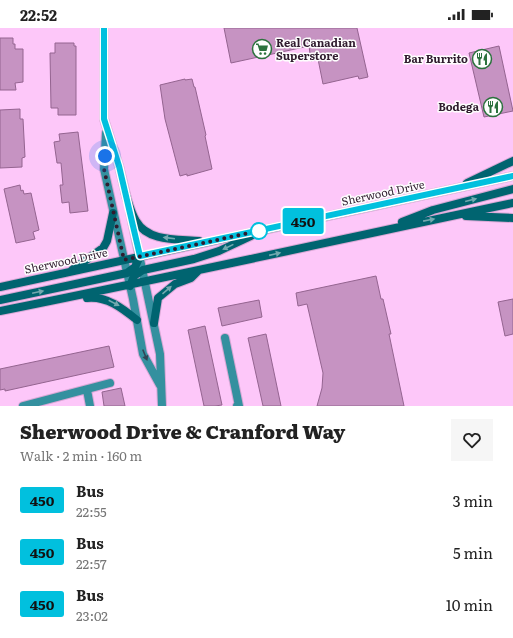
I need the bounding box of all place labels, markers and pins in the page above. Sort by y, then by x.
place label: Real Canadian Superstore [276,34,356,63]
supermarket icon: Real Canadian Superstore [251,38,273,60]
restaurant icon: Bar Burrito [471,48,493,70]
place label: Bar Burrito [404,50,468,66]
restaurant icon: Bodega [482,96,504,118]
place label: Bodega [438,98,480,114]
unlabelled marker [250,222,268,240]

